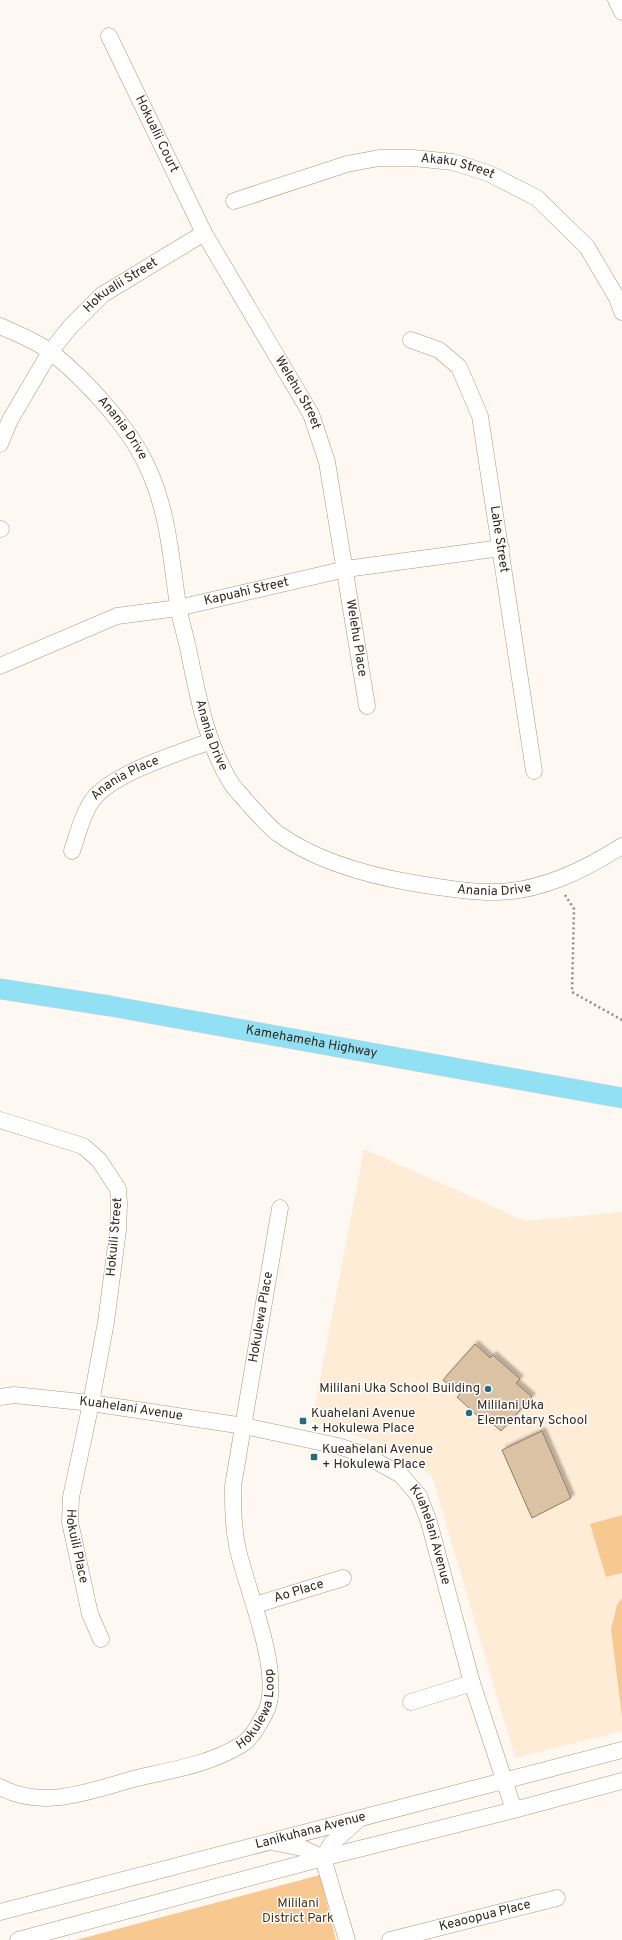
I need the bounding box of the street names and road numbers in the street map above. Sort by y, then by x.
street label: Hokualii Court [131,93,182,175]
street label: Akaku Street [420,151,497,183]
street label: Hokualii Street [81,255,161,316]
street label: Welehu Street [271,353,324,432]
street label: Anania Drive [94,393,151,463]
street label: Lahe Street [486,505,512,574]
street label: Kapuahi Street [202,575,290,610]
street label: Welehu Place [342,598,370,678]
street label: Anania Drive [191,698,231,774]
street label: Anania Place [88,753,162,804]
street label: Anania Drive [456,880,533,900]
street label: Kamehameha Highway [244,1023,379,1062]
street label: Hokuili Street [104,1197,126,1277]
street label: Hokulewa Place [246,1270,277,1364]
street label: Kuahelani Avenue [78,1394,184,1425]
street label: Kuahelani Avenue [405,1482,453,1587]
street label: Hokuili Place [62,1509,91,1585]
street label: Ao Place [272,1576,326,1607]
street label: Hokulewa Loop [234,1668,279,1754]
street label: Lanikuhana Avenue [254,1809,368,1853]
street label: Keaoopua Place [438,1897,533,1935]

